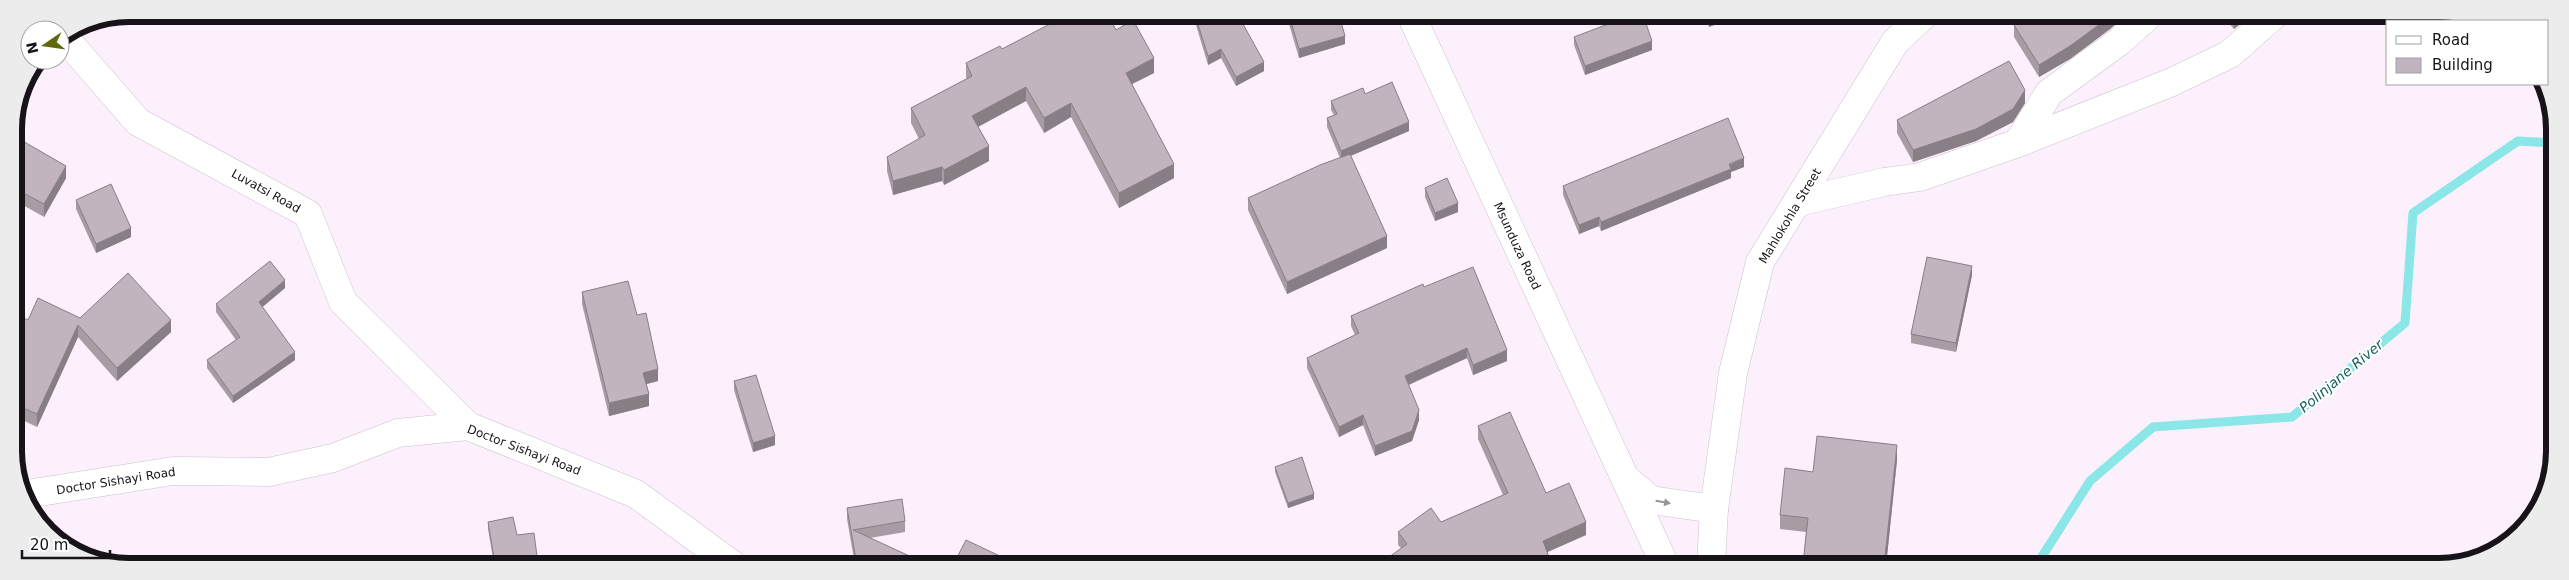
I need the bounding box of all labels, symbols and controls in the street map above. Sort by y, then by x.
north arrow [20,20,70,70]
legend [2386,20,2549,85]
text: Road [2432,31,2470,49]
text: N [23,40,41,55]
text: Building [2432,56,2493,74]
street label: Luvatsi Road [229,166,303,216]
street label: Mahlokohla Street [1756,166,1824,266]
street label: Msunduza Road [1491,200,1543,292]
water label: Polinjane River [2296,336,2387,416]
street label: Doctor Sishayi Road [465,422,583,478]
street label: Doctor Sishayi Road [55,465,177,497]
one-way arrow [1655,498,1671,506]
scale bar [22,528,110,560]
text: 20 m [30,536,68,554]

